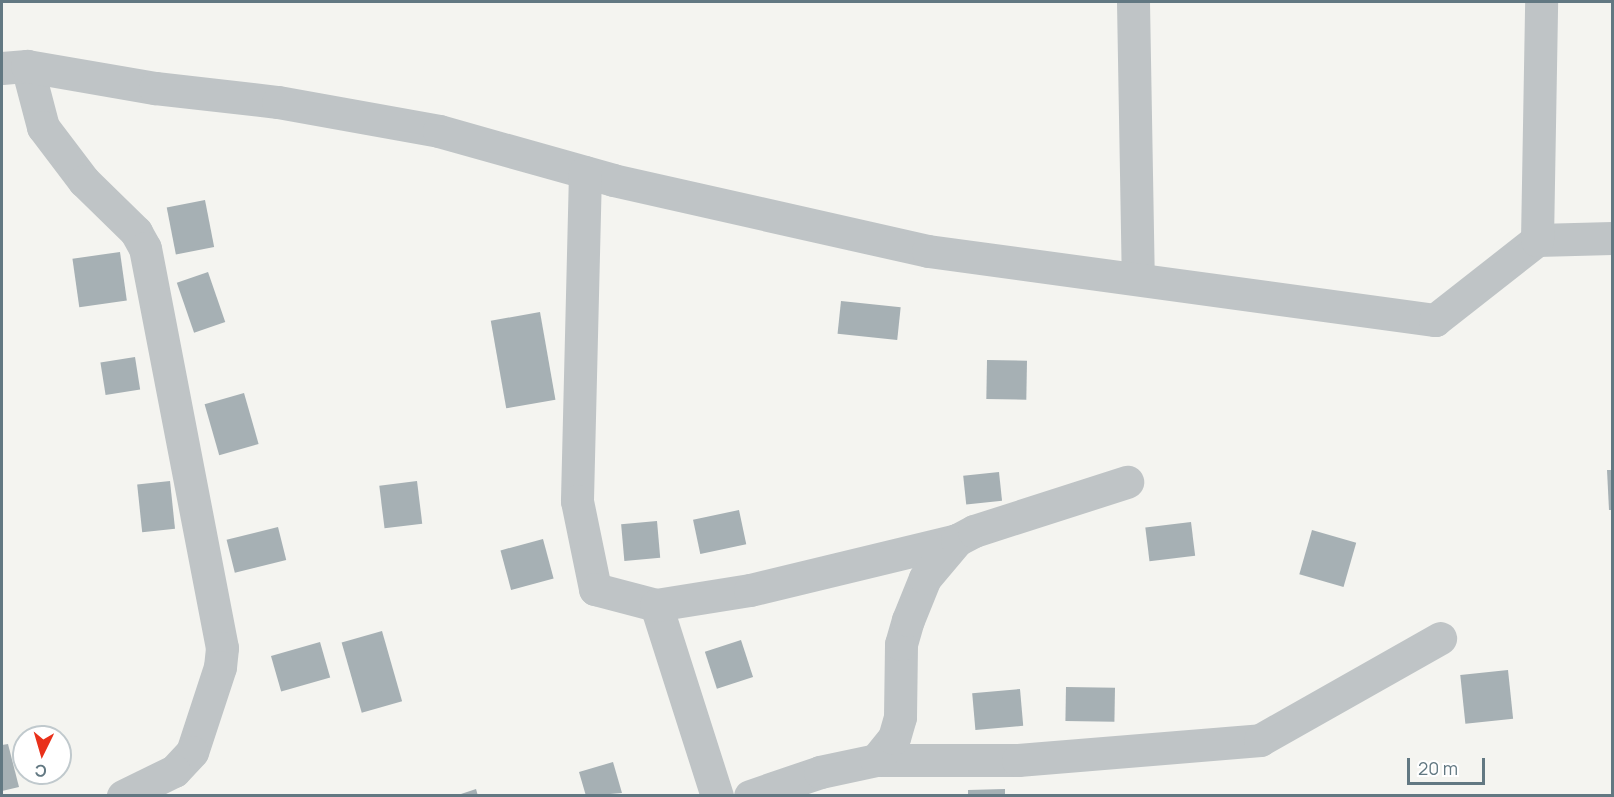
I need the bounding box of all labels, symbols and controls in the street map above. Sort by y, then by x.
north arrow [12,725,72,785]
scale bar [1410,746,1488,784]
text: 20 m [1418,756,1458,780]
text: С [34,759,47,782]

